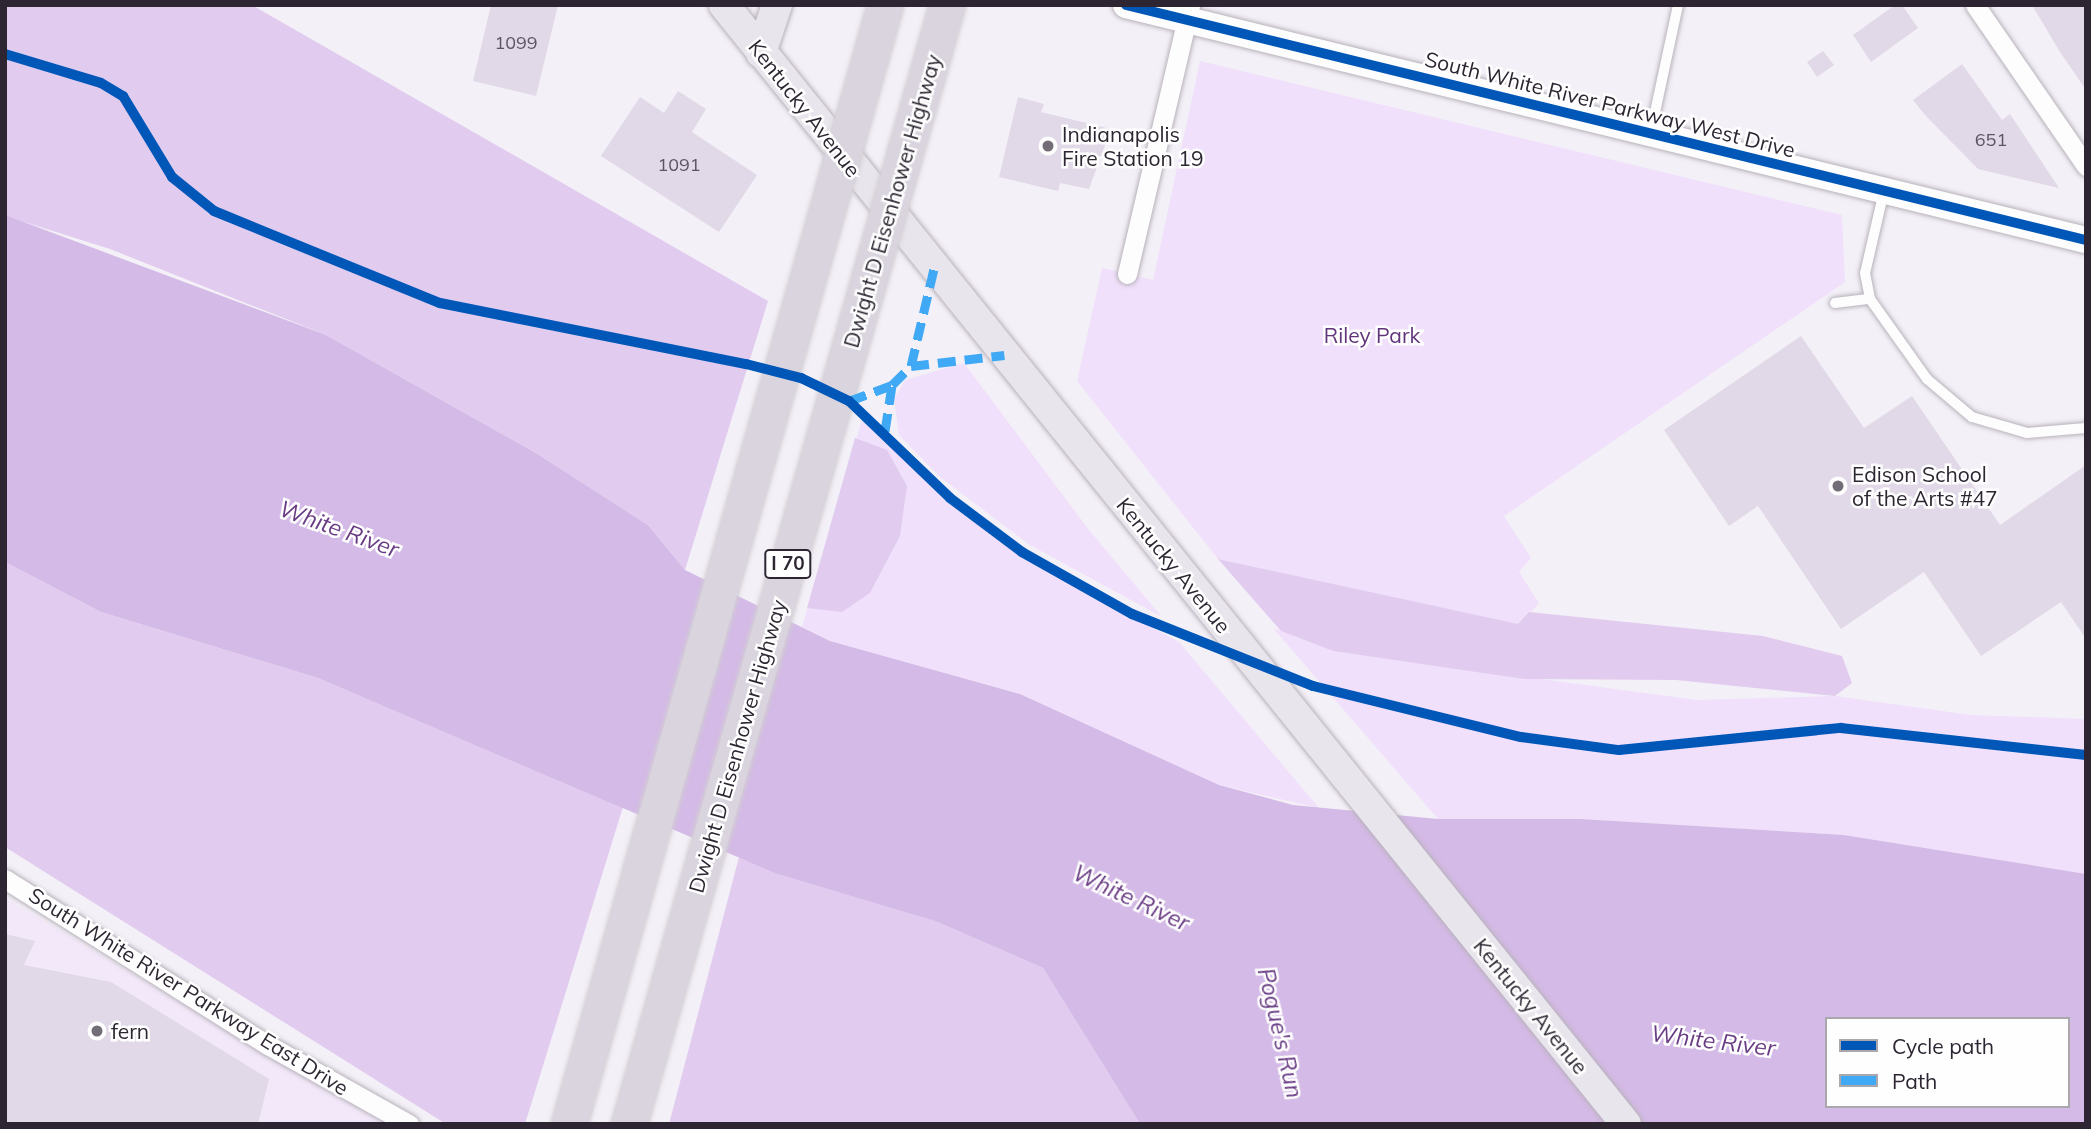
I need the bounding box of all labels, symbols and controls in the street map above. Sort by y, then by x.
house number: 1099 [494,32,538,54]
street label: Kentucky Avenue [744,34,866,182]
street label: South White River Parkway West Drive [1422,46,1798,162]
street label: Dwight D Eisenhower Highway [838,52,946,350]
place label: Indianapolis Fire Station 19 [1062,121,1204,171]
house number: 651 [1975,129,2007,151]
marker: Indianapolis Fire Station 19 [1040,138,1056,154]
house number: 1091 [657,154,701,176]
park label: Riley Park [1324,322,1420,348]
place label: Edison School of the Arts #47 [1852,461,1998,511]
marker: Edison School of the Arts #47 [1830,478,1846,494]
street label: Kentucky Avenue [1112,492,1236,638]
water label: White River [275,495,403,563]
road number: I 70 [764,548,812,580]
street label: Dwight D Eisenhower Highway [683,597,791,895]
water label: White River [1068,859,1194,937]
street label: South White River Parkway East Drive [25,882,353,1100]
street label: Kentucky Avenue [1469,933,1593,1079]
water label: Pogue's Run [1252,965,1308,1101]
legend [1825,1017,2070,1108]
place label: fern [111,1018,149,1044]
water label: White River [1649,1020,1777,1062]
marker: fern [89,1023,105,1039]
text: Cycle path [1892,1033,1994,1059]
text: Path [1892,1068,1937,1094]

